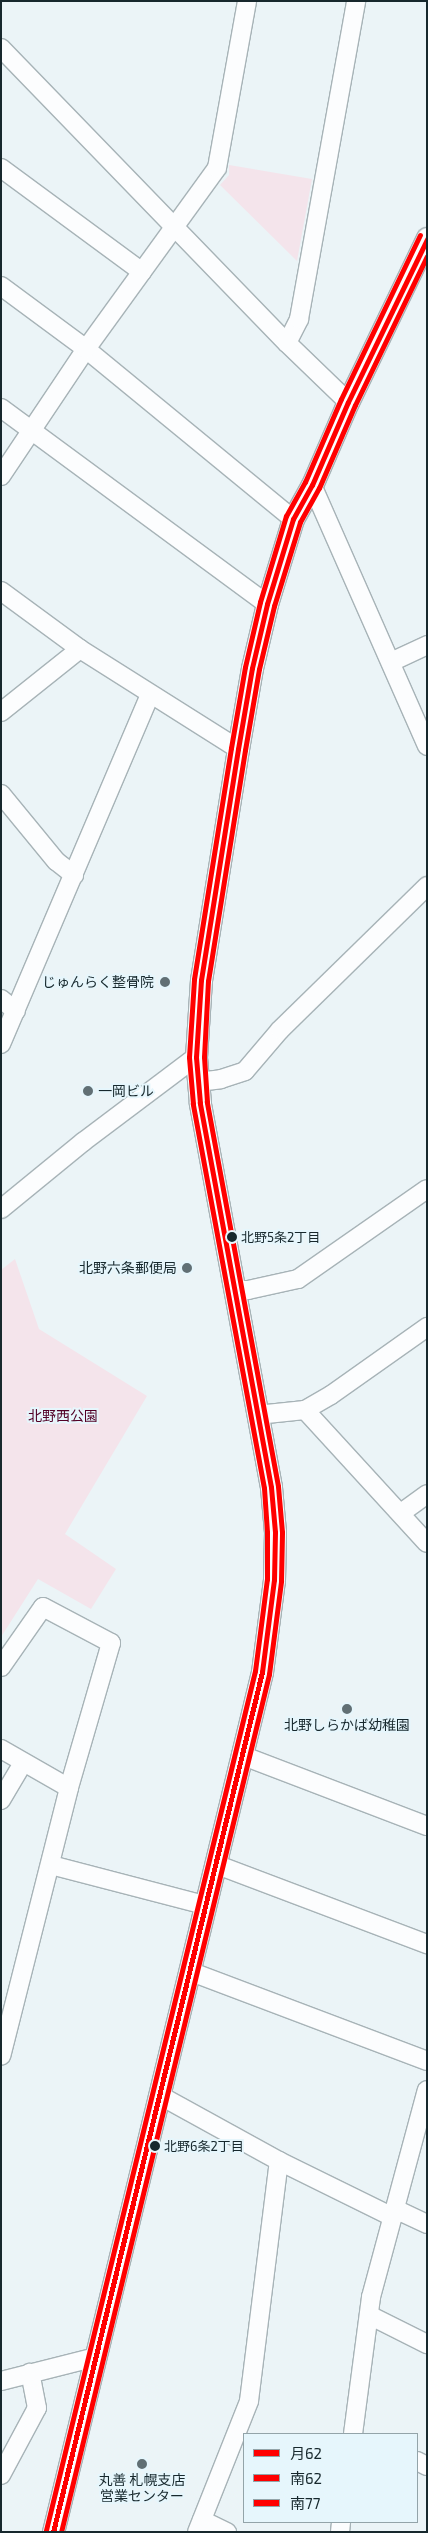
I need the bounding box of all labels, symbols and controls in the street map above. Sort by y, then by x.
place label: じゅんらく整骨院 [42,974,154,990]
marker: じゅんらく整骨院 [158,975,172,989]
place label: 一岡ビル [98,1083,154,1099]
marker: 一岡ビル [82,1085,94,1097]
place label: 北野5条2丁目 [241,1229,320,1245]
marker: 北野5条2丁目 [227,1232,237,1242]
place label: 北野六条郵便局 [79,1260,177,1276]
marker: 北野六条郵便局 [181,1262,193,1274]
park label: 北野西公園 [28,1408,98,1424]
marker: 北野しらかば幼稚園 [341,1703,353,1715]
place label: 北野しらかば幼稚園 [284,1717,410,1733]
place label: 北野6条2丁目 [164,2138,244,2154]
marker: 北野6条2丁目 [150,2141,160,2151]
legend [243,2433,418,2523]
text: 月62 [290,2444,322,2462]
marker: 丸善 札幌支店 営業センター [136,2458,148,2470]
text: 南62 [290,2469,322,2487]
place label: 丸善 札幌支店 営業センター [98,2472,186,2504]
text: 南77 [290,2494,320,2512]

